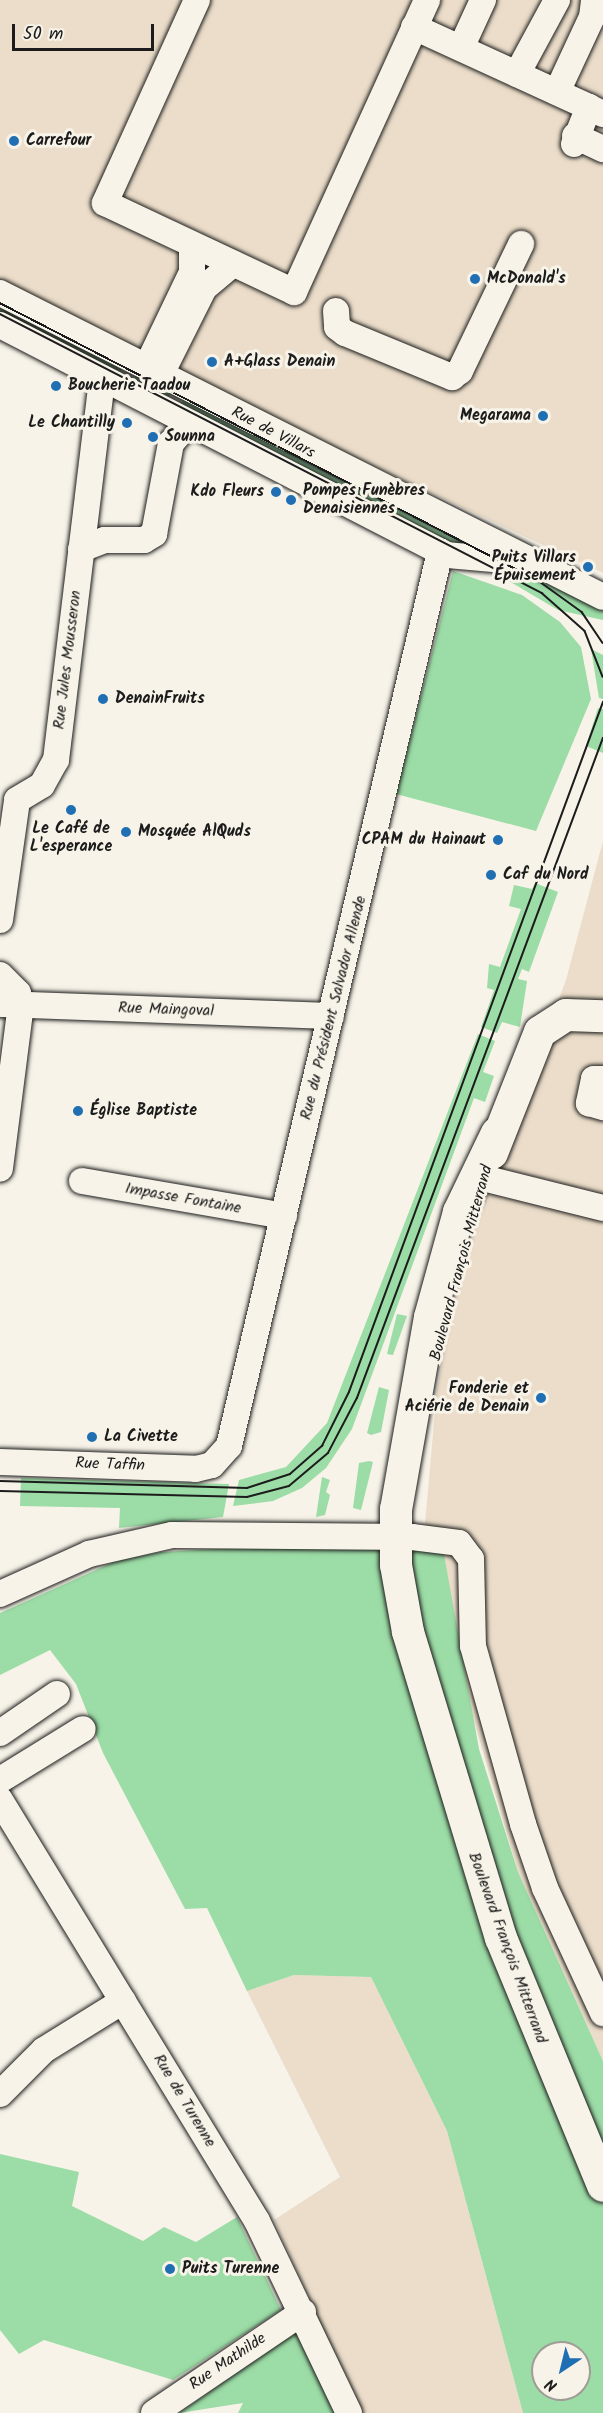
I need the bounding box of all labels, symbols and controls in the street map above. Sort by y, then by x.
scale bar [15,12,158,50]
text: 50 m [23,20,63,49]
place label: Carrefour [26,131,91,151]
marker: Carrefour [7,134,21,148]
place label: McDonald's [487,269,566,289]
marker: McDonald's [468,272,482,286]
place label: A+Glass Denain [224,352,335,372]
marker: A+Glass Denain [205,355,219,369]
place label: Boucherie Taadou [68,376,190,396]
marker: Boucherie Taadou [49,379,63,393]
street label: Rue de Villars [228,403,318,463]
place label: Megarama [460,406,531,426]
marker: Megarama [536,409,550,423]
place label: Le Chantilly [28,413,115,433]
marker: Le Chantilly [120,416,134,430]
place label: Sounna [165,427,215,447]
marker: Sounna [146,430,160,444]
place label: Pompes Funèbres Denaisiennes [303,481,425,519]
place label: Kdo Fleurs [191,482,264,502]
marker: Kdo Fleurs [269,485,283,499]
marker: Pompes Funèbres Denaisiennes [284,493,298,507]
place label: Puits Villars Épuisement [492,548,576,586]
marker: Puits Villars Épuisement [581,560,595,574]
street label: Rue Jules Mousseron [50,590,86,730]
place label: DenainFruits [115,689,205,709]
marker: DenainFruits [96,692,110,706]
marker: Le Café de L'esperance [64,803,78,817]
place label: Le Café de L'esperance [30,819,112,857]
place label: Mosquée AlQuds [138,822,251,842]
marker: Mosquée AlQuds [119,825,133,839]
place label: CPAM du Hainaut [362,830,486,850]
marker: CPAM du Hainaut [491,833,505,847]
place label: Caf du Nord [503,865,589,885]
marker: Caf du Nord [484,868,498,882]
street label: Rue du Président Salvador Allende [297,894,371,1122]
street label: Rue Maingoval [118,999,214,1021]
place label: Église Baptiste [90,1101,197,1121]
marker: Église Baptiste [71,1104,85,1118]
street label: Boulevard François Mitterrand [427,1163,497,1363]
street label: Impasse Fontaine [123,1179,243,1219]
place label: Fonderie et Aciérie de Denain [405,1379,529,1417]
marker: Fonderie et Aciérie de Denain [534,1391,548,1405]
place label: La Civette [104,1427,178,1447]
marker: La Civette [85,1430,99,1444]
street label: Rue Taffin [75,1454,145,1476]
street label: Boulevard François Mitterrand [463,1850,551,2046]
street label: Rue de Turenne [149,2051,219,2151]
place label: Puits Turenne [182,2259,279,2279]
marker: Puits Turenne [163,2262,177,2276]
street label: Rue Mathilde [186,2329,270,2395]
north arrow [531,2341,591,2401]
text: N [540,2371,563,2398]

